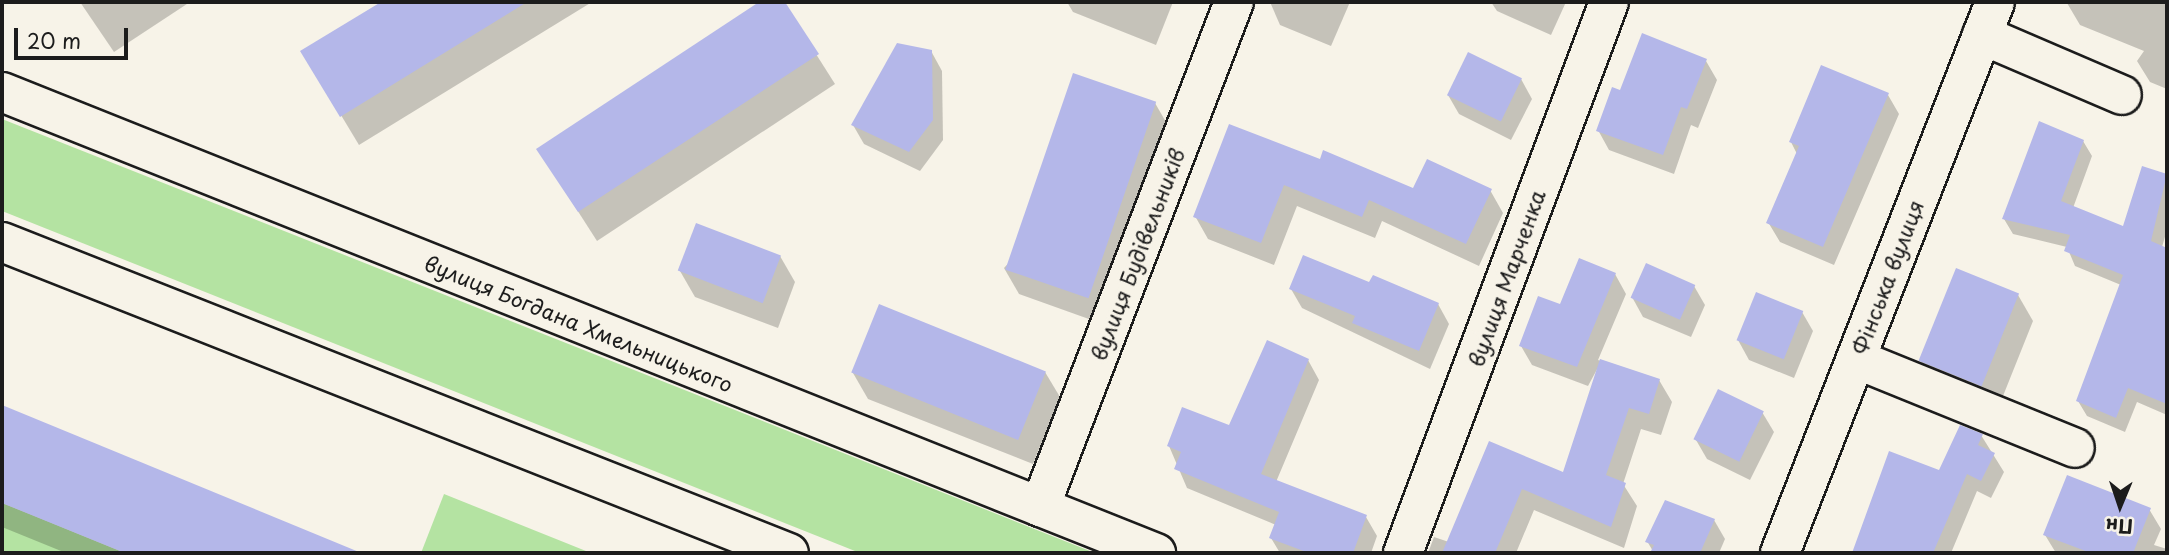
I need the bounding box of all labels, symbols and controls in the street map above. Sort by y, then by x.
scale bar [18,14,131,58]
text: 20 m [27,24,81,56]
street label: вулиця Будівельників [1085,144,1189,364]
street label: вулиця Марченка [1462,186,1550,370]
street label: Фінська вулиця [1846,196,1928,358]
street label: вулиця Богдана Хмельницького [421,249,737,397]
north arrow [2085,471,2155,541]
text: Пн [2105,513,2134,541]

